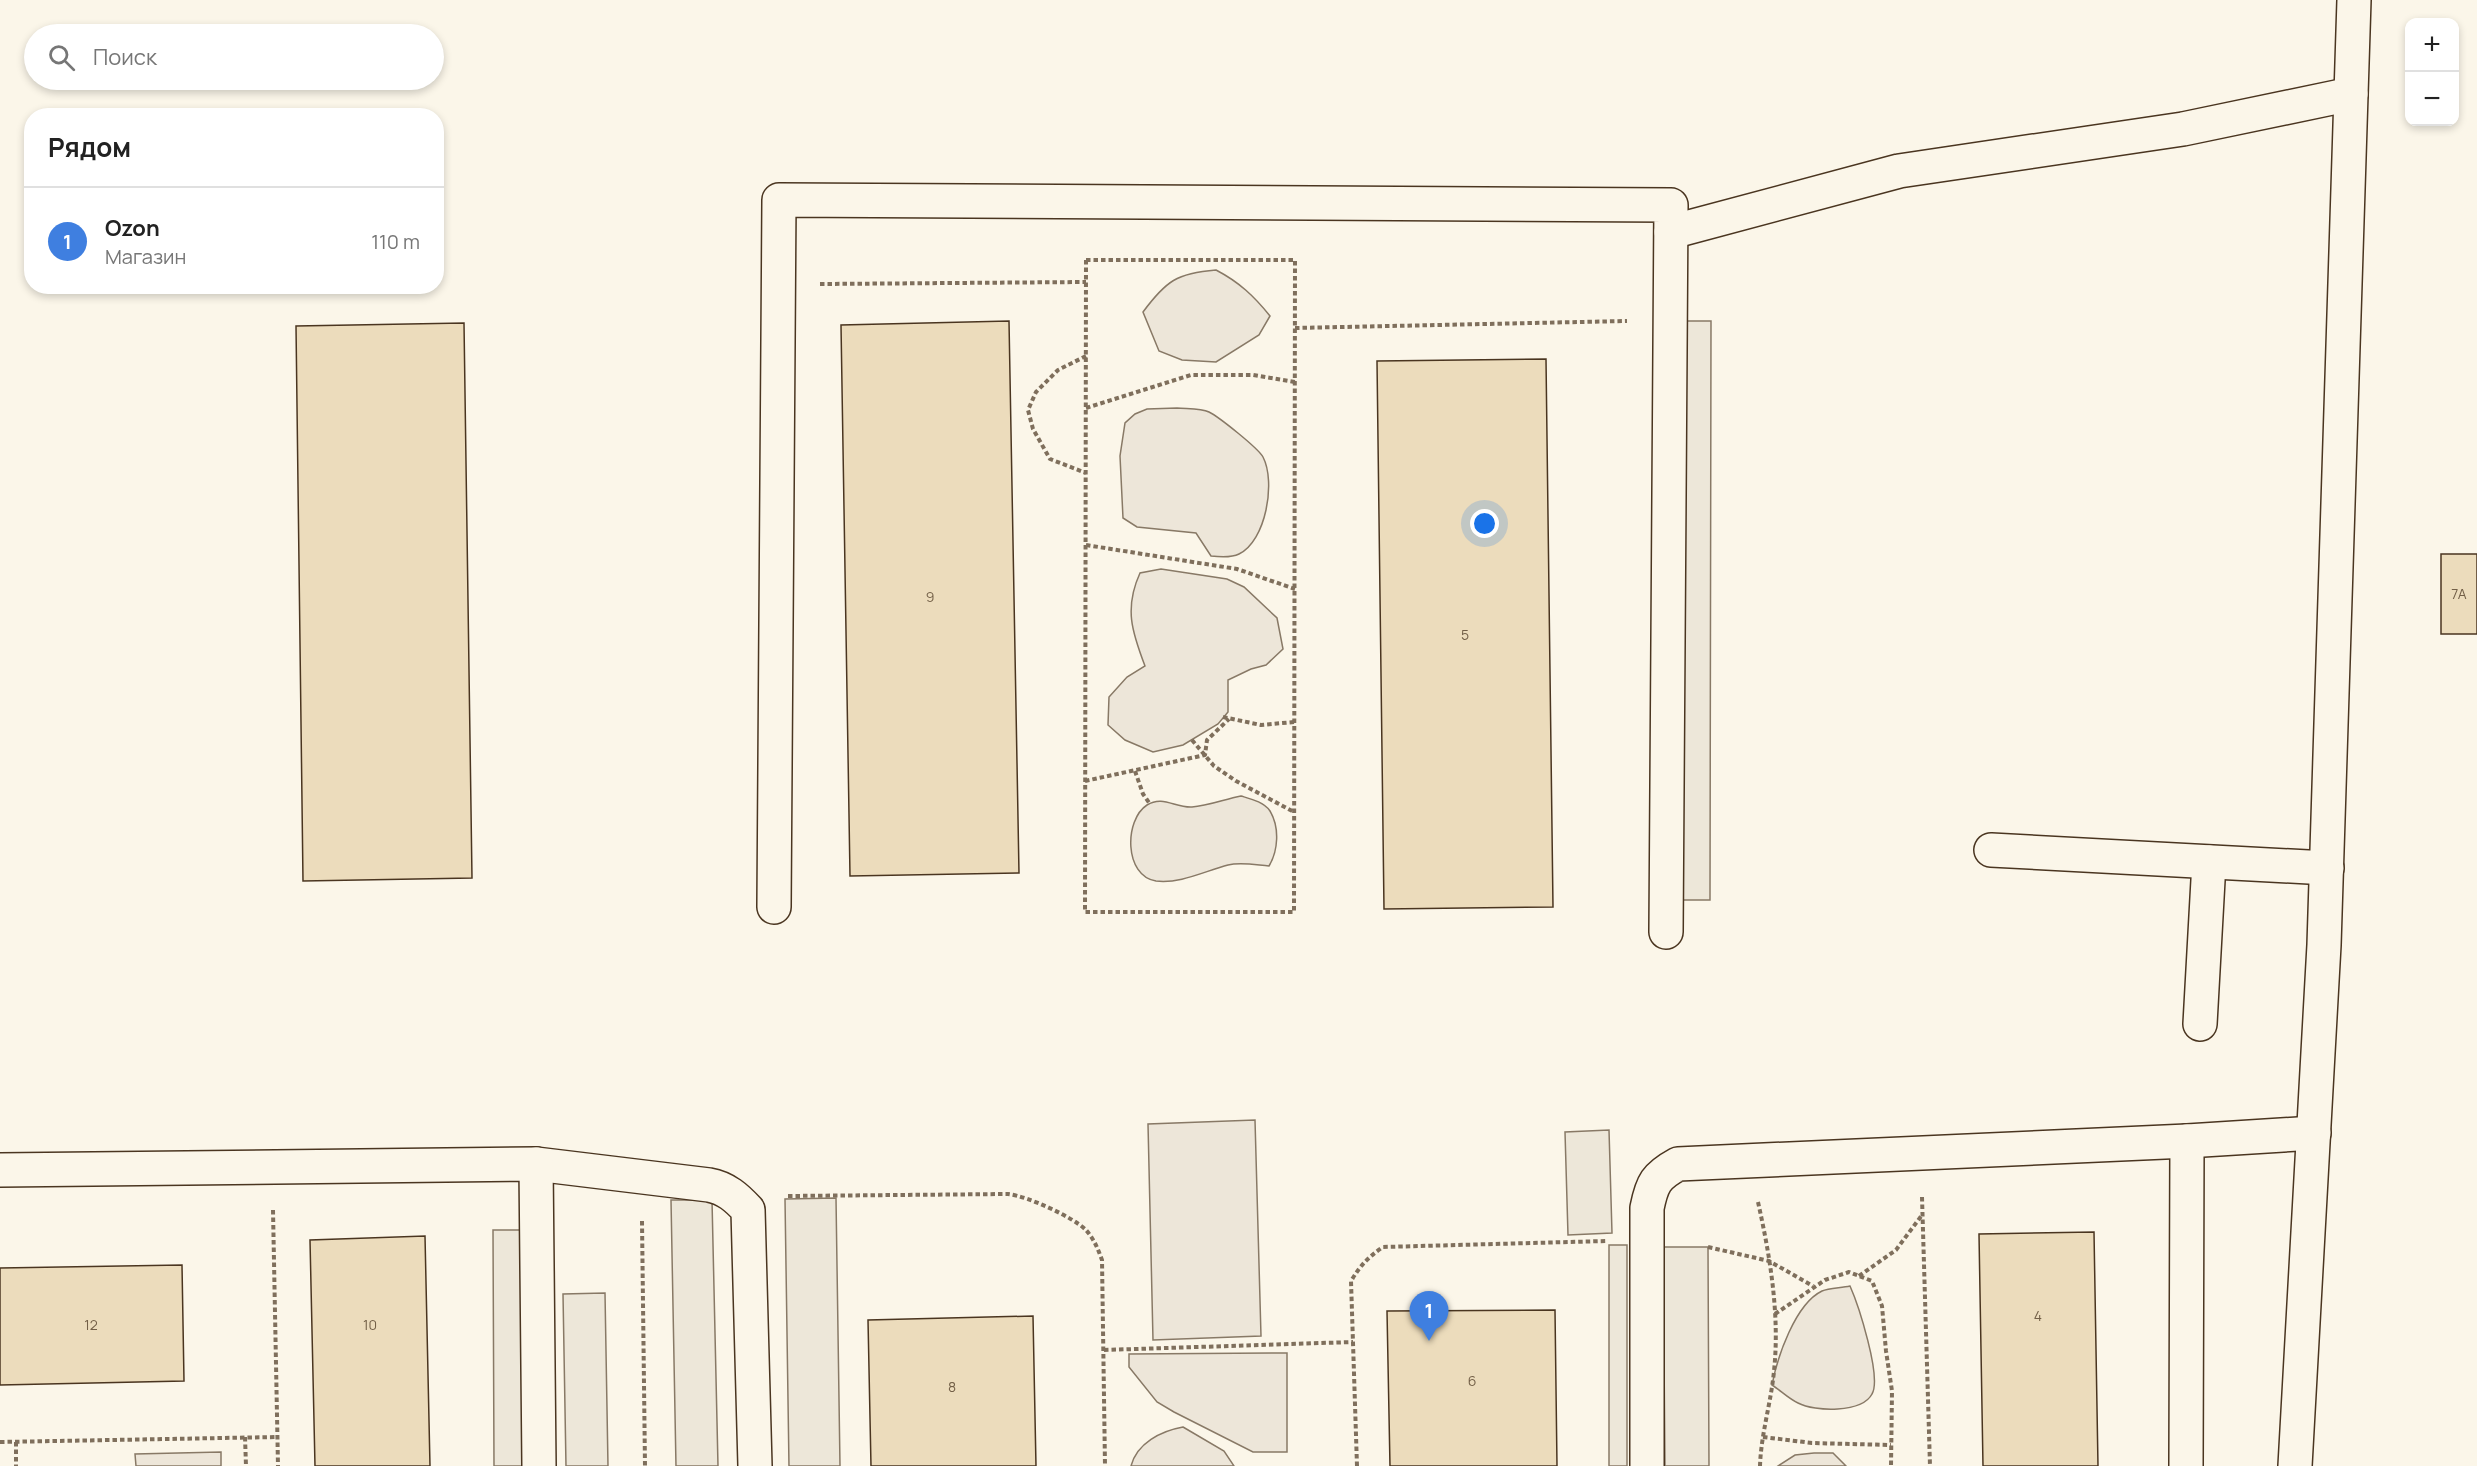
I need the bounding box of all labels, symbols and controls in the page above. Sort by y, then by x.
map controls [2405,18,2459,126]
button: + [2405,18,2459,72]
search box [24,24,444,90]
icon: search [45,41,78,74]
text: Поиск [93,42,157,72]
button: − [2405,72,2459,126]
text: Рядом [48,129,131,165]
text: Ozon [105,213,160,243]
text: 1 [63,228,72,255]
text: 110 m [371,228,420,255]
text: Магазин [105,243,186,270]
your location [1470,509,1499,538]
house number: 7А [2451,584,2467,603]
house number: 9 [926,587,934,606]
house number: 5 [1461,625,1469,644]
pin: 1 [1410,1292,1448,1341]
house number: 4 [2034,1306,2042,1325]
house number: 12 [84,1315,98,1334]
house number: 10 [363,1315,377,1334]
house number: 6 [1468,1371,1476,1390]
house number: 8 [948,1377,956,1396]

